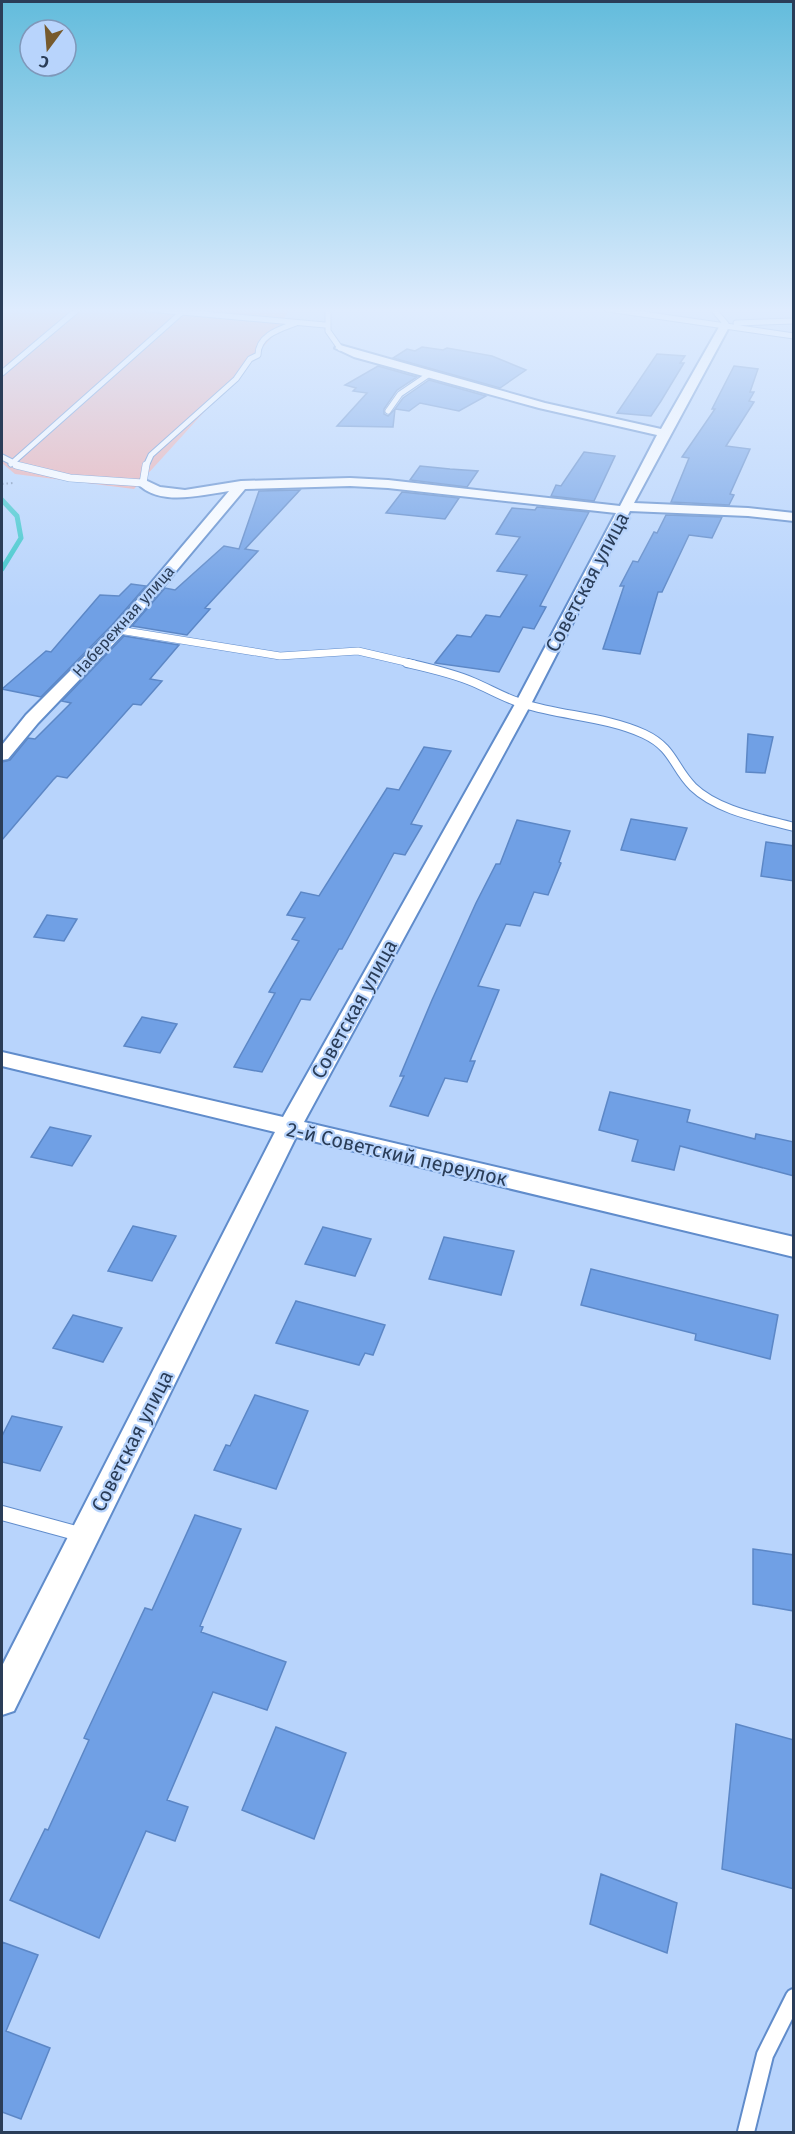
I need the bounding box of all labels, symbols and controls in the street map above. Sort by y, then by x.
north arrow [18,18,78,78]
text: С [36,51,51,72]
street label: Советская улица [540,508,634,656]
street label: Набережная улица [68,562,178,681]
street label: Советская улица [306,935,402,1083]
street label: 2-й Советский переулок [284,1117,510,1191]
street label: Советская улица [86,1366,178,1516]

